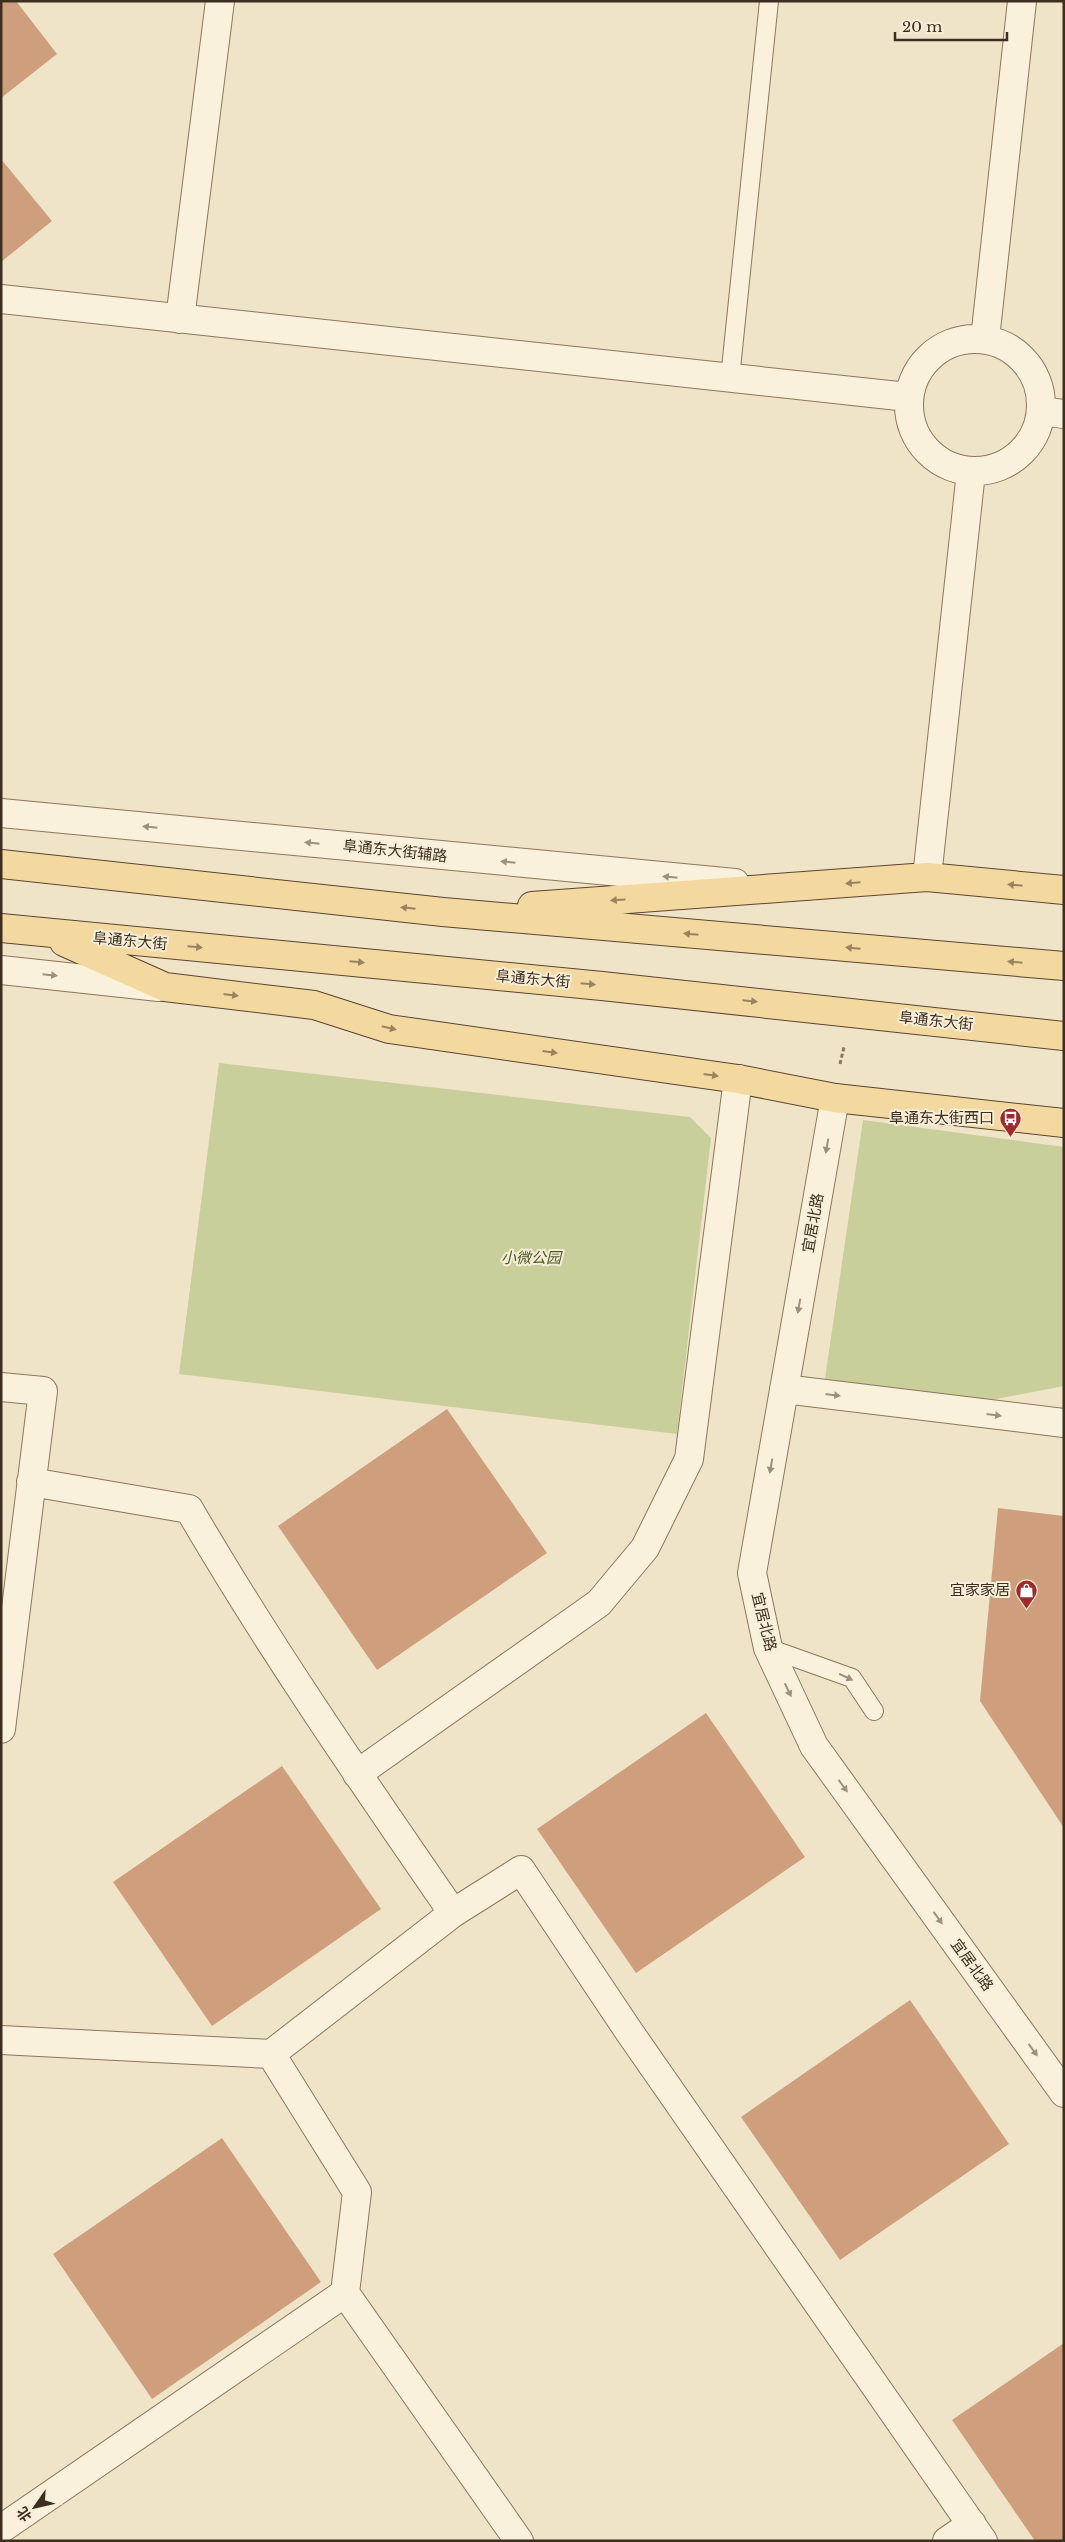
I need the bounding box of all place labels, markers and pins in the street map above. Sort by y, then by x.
bus stop icon: 阜通东大街西口 [998,1106,1022,1137]
place label: 阜通东大街西口 [889,1108,994,1127]
shop icon: 宜家家居 [1014,1578,1038,1609]
place label: 宜家家居 [950,1580,1010,1599]

